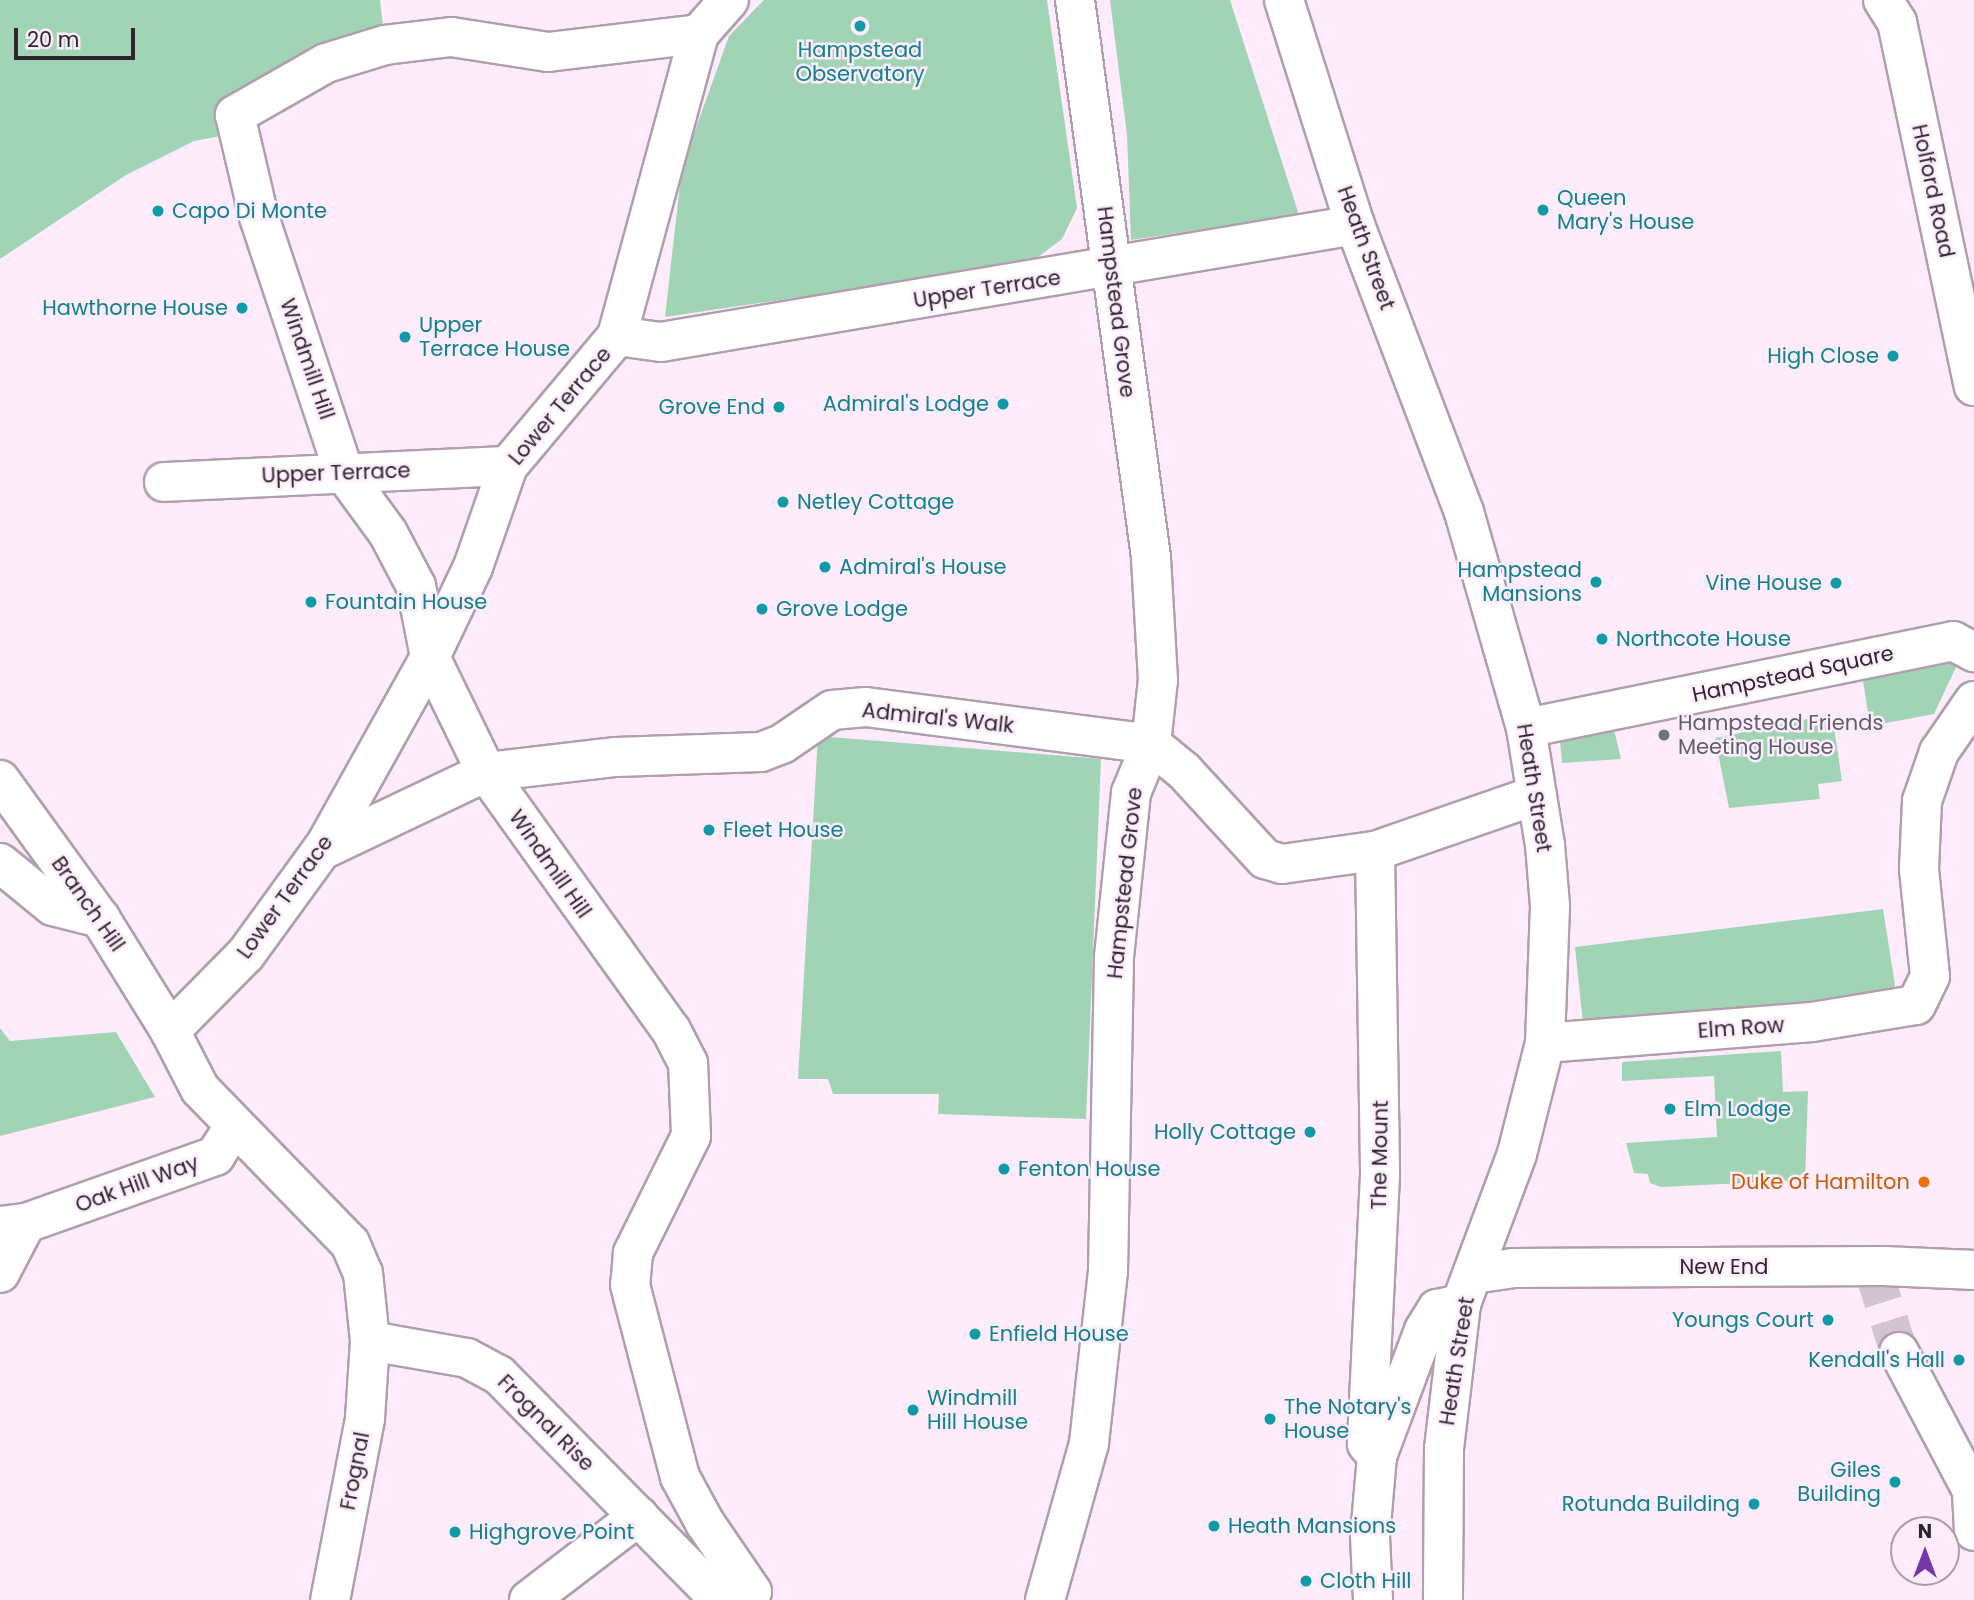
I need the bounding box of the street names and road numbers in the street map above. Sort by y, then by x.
street label: Holford Road [1907,122,1959,260]
street label: Heath Street [1332,183,1400,313]
street label: Hampstead Grove [1092,205,1140,399]
street label: Upper Terrace [911,265,1063,313]
street label: Windmill Hill [275,295,339,423]
street label: Lower Terrace [503,342,617,470]
street label: Upper Terrace [261,458,411,488]
street label: Hampstead Square [1690,640,1896,708]
street label: Admiral's Walk [861,697,1015,739]
street label: Heath Street [1511,722,1557,854]
street label: Hampstead Grove [1102,786,1148,980]
street label: Windmill Hill [504,805,596,923]
street label: Lower Terrace [232,830,338,964]
street label: Branch Hill [46,852,130,956]
street label: Elm Row [1697,1012,1785,1044]
street label: The Mount [1366,1100,1394,1210]
street label: Oak Hill Way [72,1150,202,1218]
street label: New End [1679,1254,1769,1280]
street label: Heath Street [1434,1295,1480,1427]
street label: Frognal Rise [492,1369,600,1477]
street label: Frognal [335,1430,375,1512]

